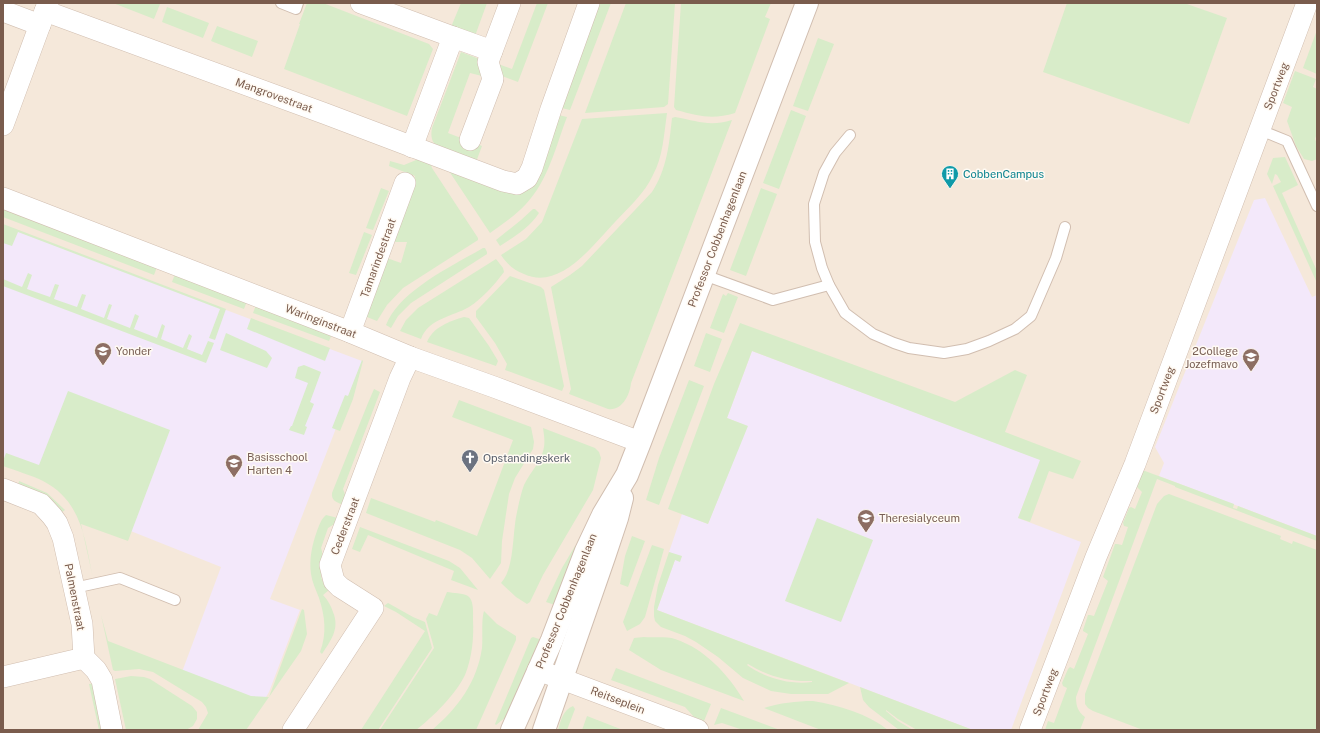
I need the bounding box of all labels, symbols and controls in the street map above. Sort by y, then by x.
street label: Sportweg [1261,60,1291,112]
street label: Mangrovestraat [234,76,314,114]
building icon: CobbenCampus [940,164,960,189]
place label: CobbenCampus [963,168,1044,180]
street label: Professor Cobbenhagenlaan [685,169,749,309]
street label: Tamarindestraat [358,217,398,299]
street label: Waringinstraat [284,302,358,340]
school or university icon: Yonder [93,341,113,366]
place label: Yonder [116,345,152,357]
place label: 2College Jozefmavo [1185,345,1238,370]
school or university icon: 2College Jozefmavo [1241,347,1261,372]
street label: Sportweg [1147,364,1177,416]
church icon: Opstandingskerk [460,448,480,473]
place label: Basisschool Harten 4 [247,451,308,476]
place label: Opstandingskerk [483,452,570,464]
school or university icon: Basisschool Harten 4 [224,453,244,478]
street label: Cederstraat [328,495,362,557]
school or university icon: Theresialyceum [856,508,876,533]
place label: Theresialyceum [879,512,960,524]
street label: Professor Cobbenhagenlaan [533,532,599,670]
street label: Palmenstraat [63,562,87,632]
street label: Sportweg [1030,666,1060,718]
street label: Reitseplein [589,684,647,716]

